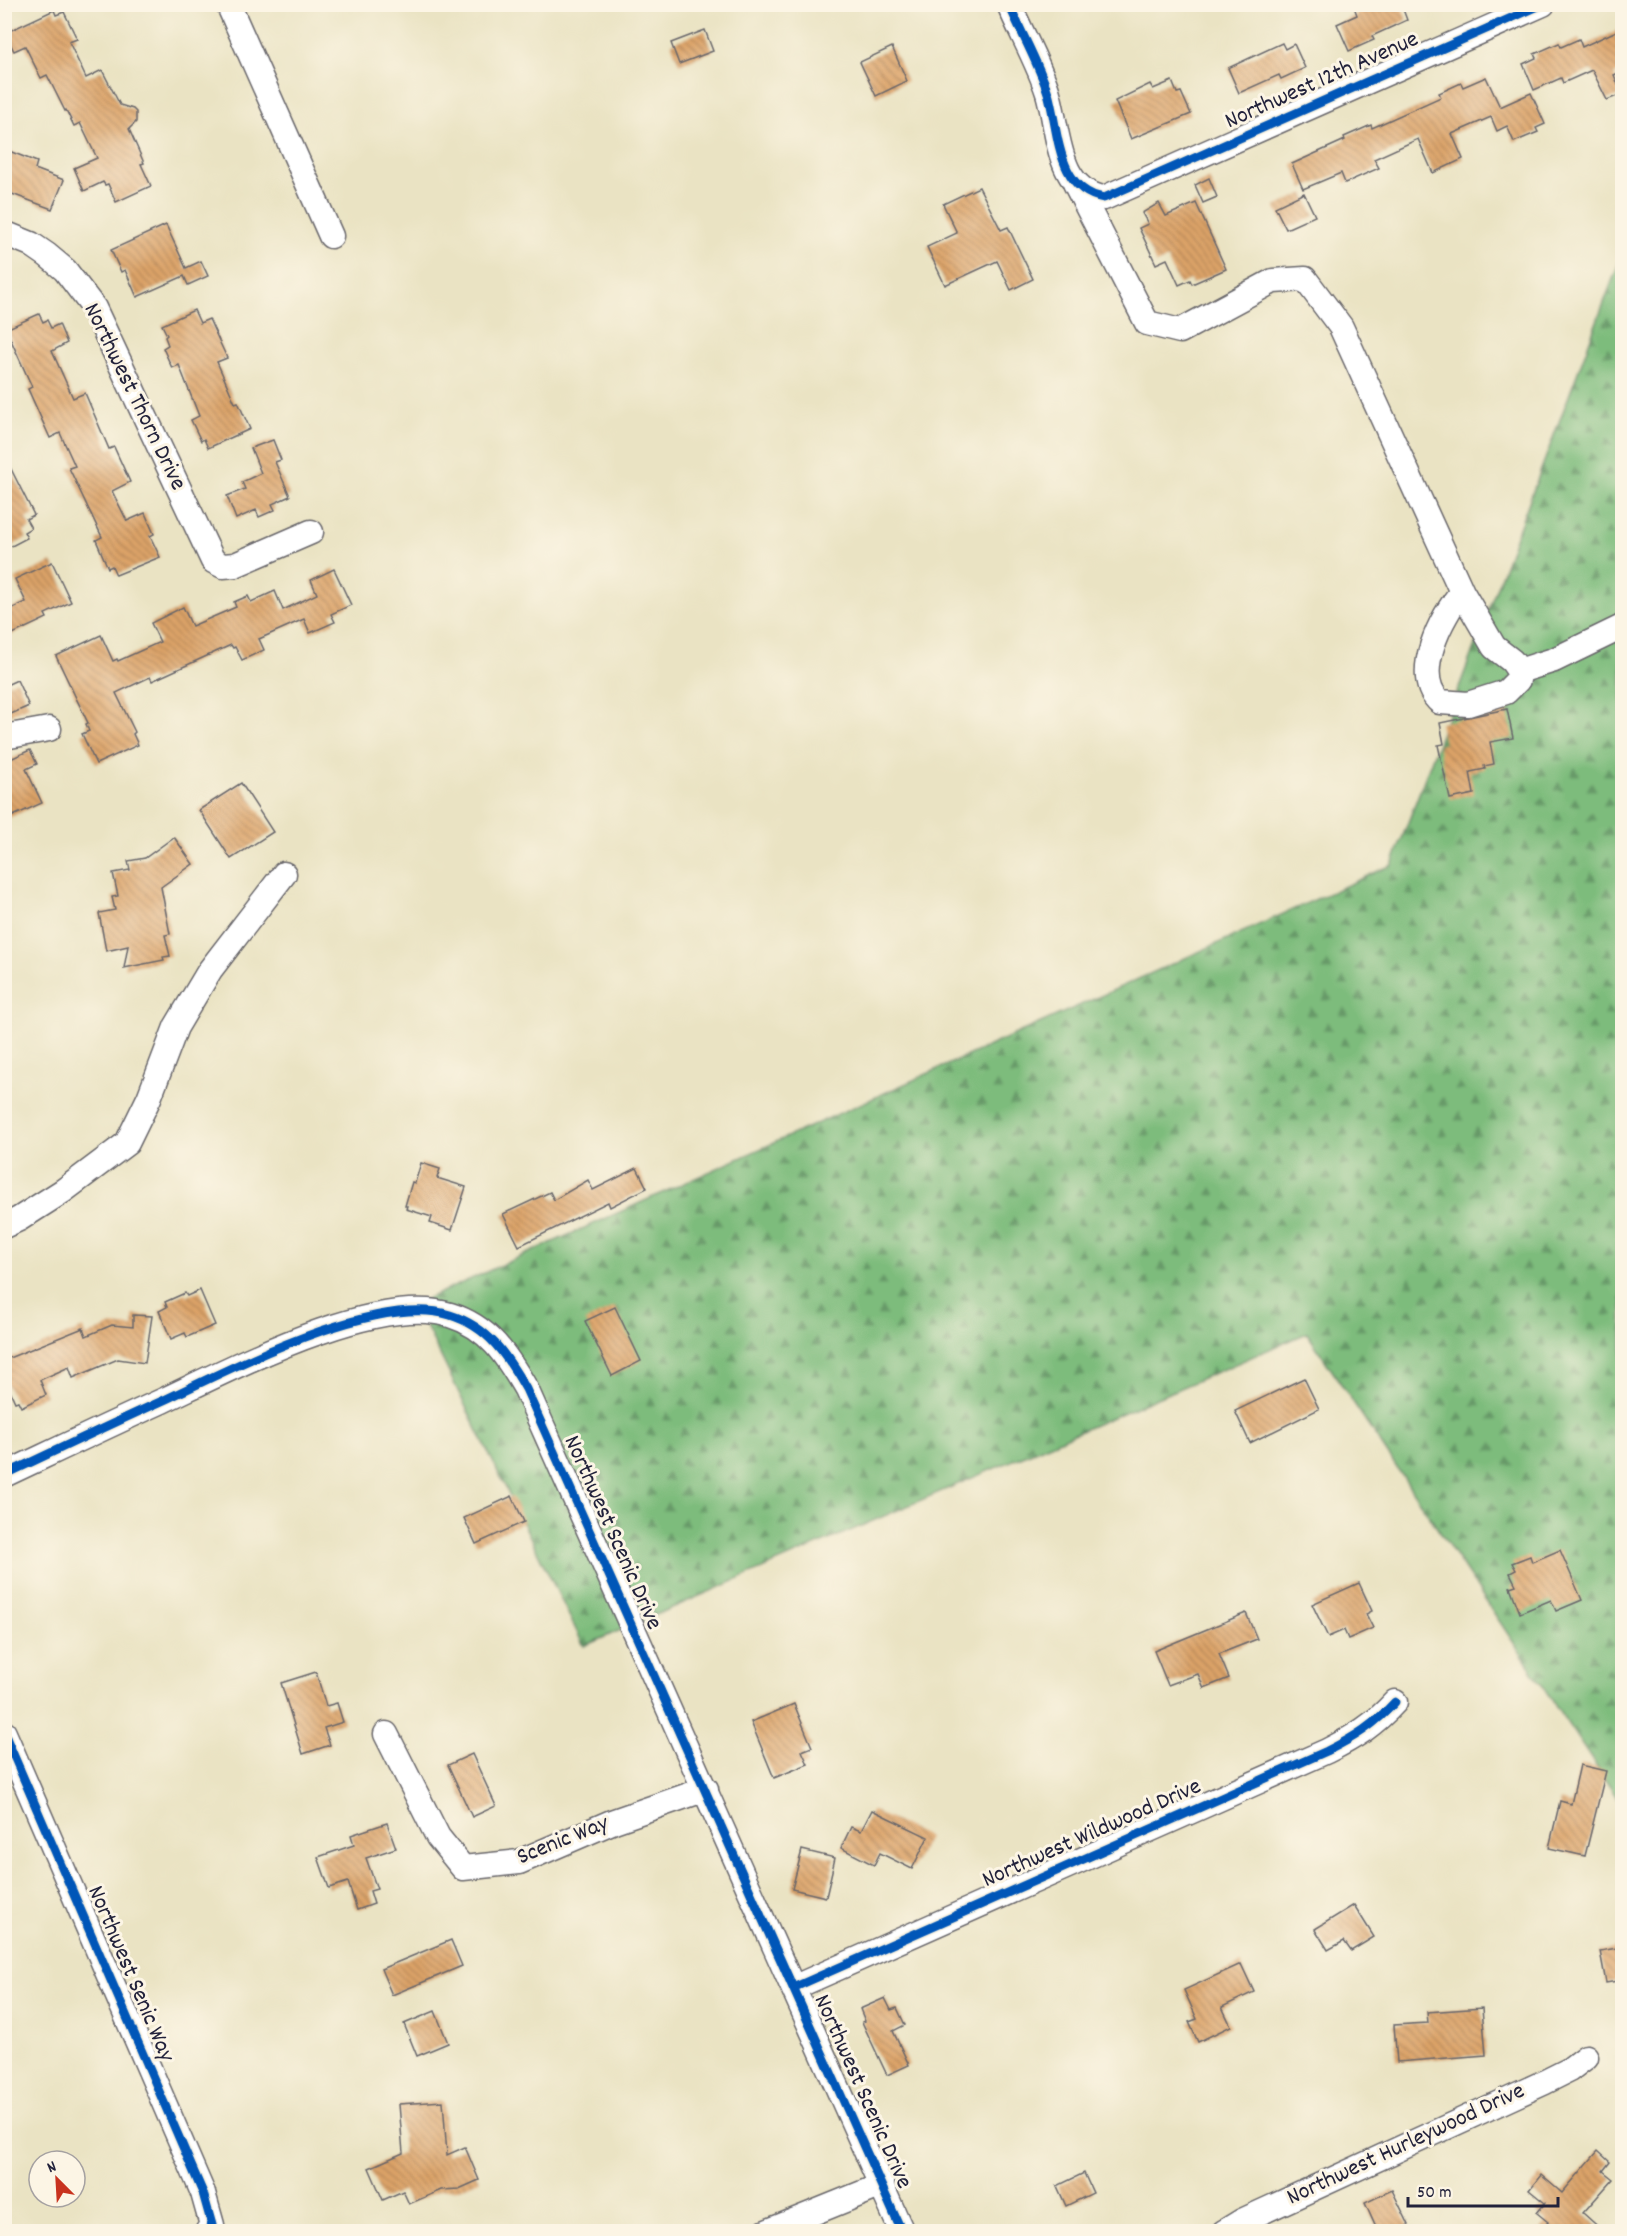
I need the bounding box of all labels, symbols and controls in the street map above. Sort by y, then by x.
street label: Northwest 12th Avenue [1220,23,1424,139]
street label: Northwest Thorn Drive [74,298,194,496]
street label: Northwest Scenic Drive [554,1430,670,1636]
street label: Northwest Wildwood Drive [977,1770,1207,1898]
street label: Scenic Way [512,1807,615,1875]
street label: Northwest Senic Way [78,1881,183,2068]
street label: Northwest Scenic Drive [804,1989,920,2195]
street label: Northwest Hurleywood Drive [1281,2075,1531,2215]
north arrow [27,2149,87,2209]
text: N [44,2155,60,2180]
scale bar [1408,2170,1558,2208]
text: 50 m [1417,2181,1452,2206]

